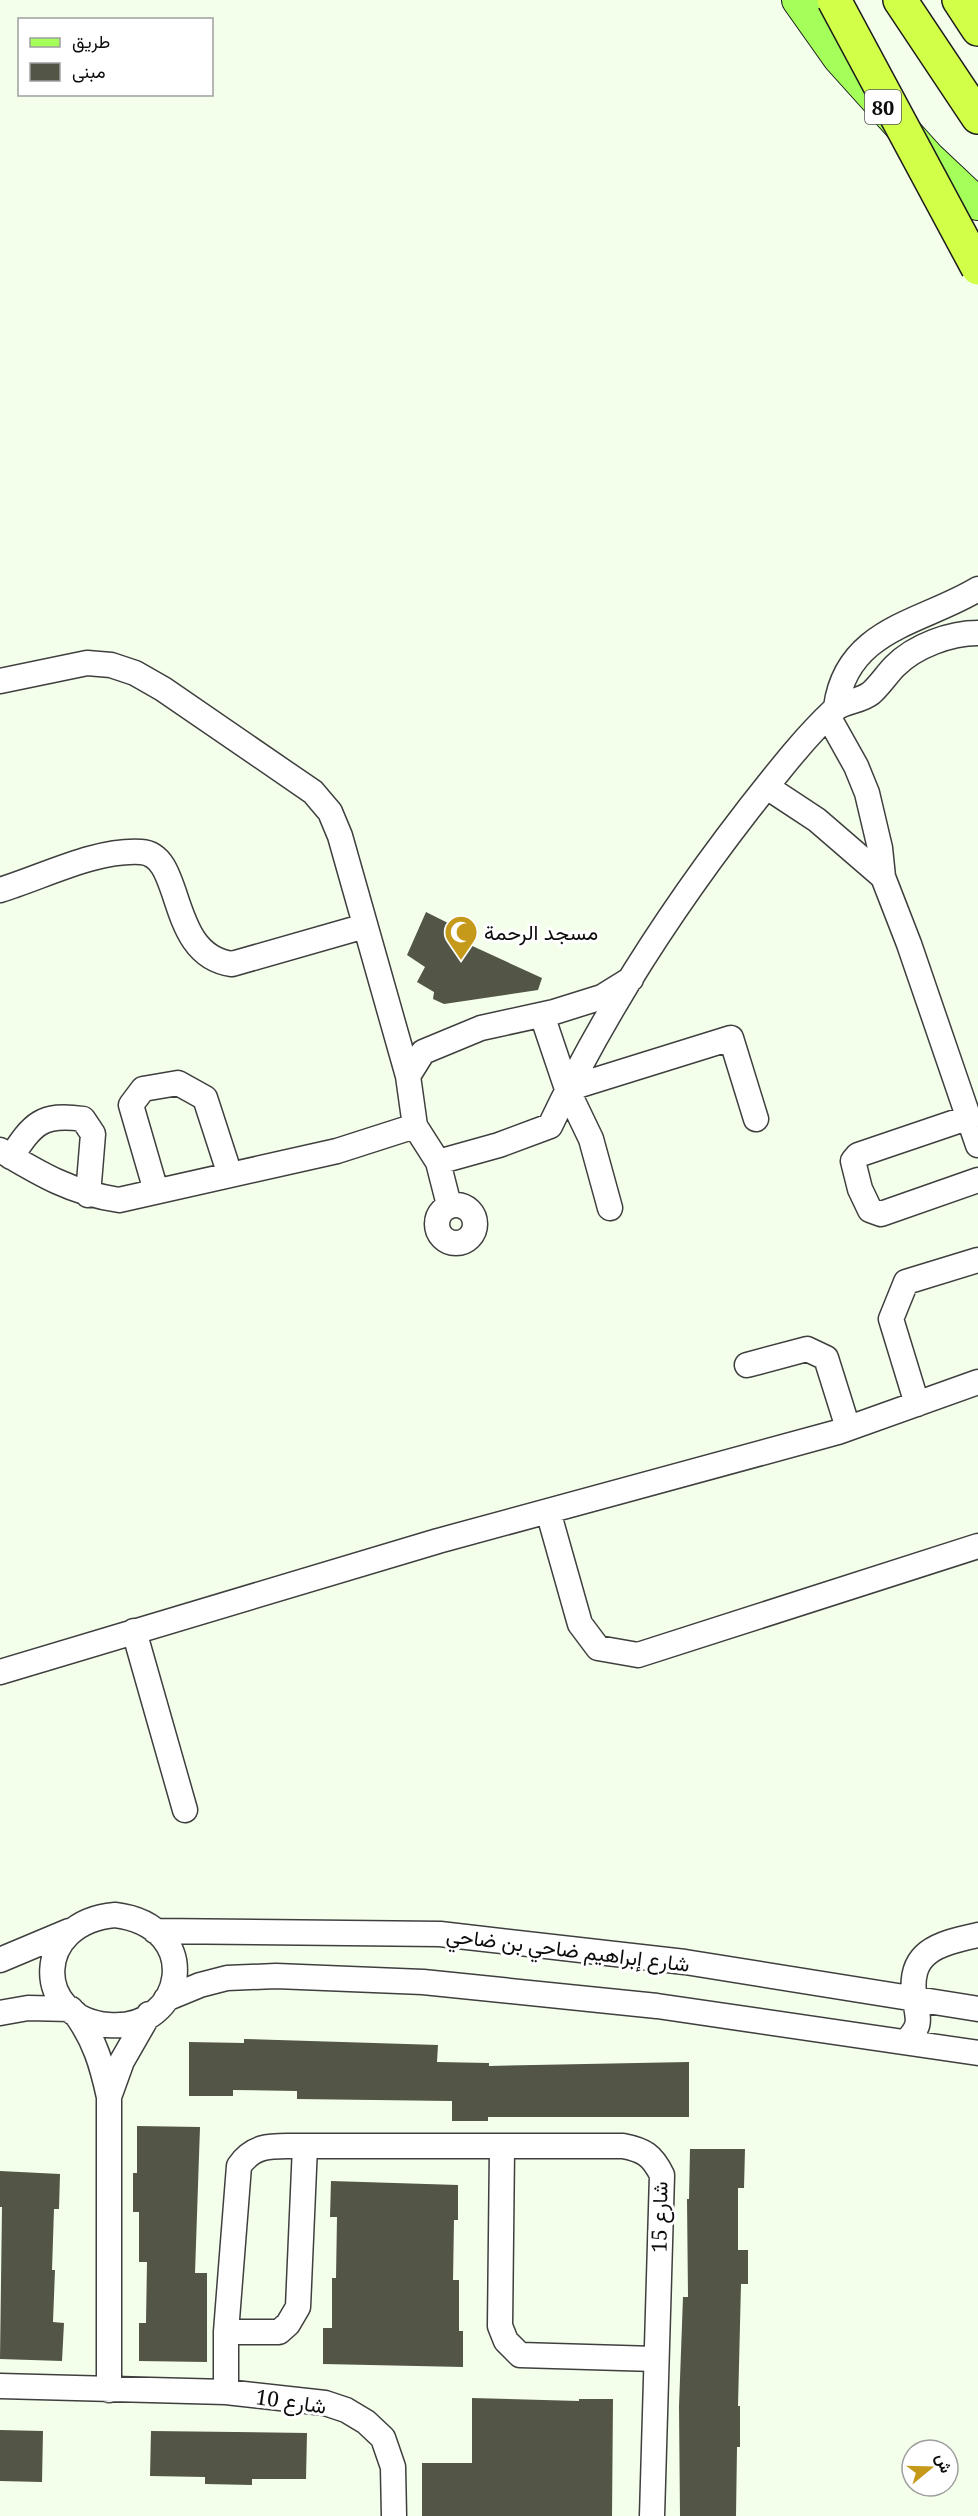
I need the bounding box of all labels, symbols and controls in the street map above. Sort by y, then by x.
legend [18,18,213,96]
text: طريق [72,29,110,53]
text: مبنى [72,59,106,83]
road number: 80 [865,90,901,124]
mosque icon: مسجد الرحمة [443,914,479,961]
place label: مسجد الرحمة [484,918,598,946]
street label: شارع إبراهيم ضاحي بن ضاحي [444,1920,691,1982]
street label: شارع 15 [644,2181,675,2253]
street label: شارع 10 [254,2382,328,2421]
north arrow [900,2438,960,2498]
text: ش [931,2450,958,2476]

